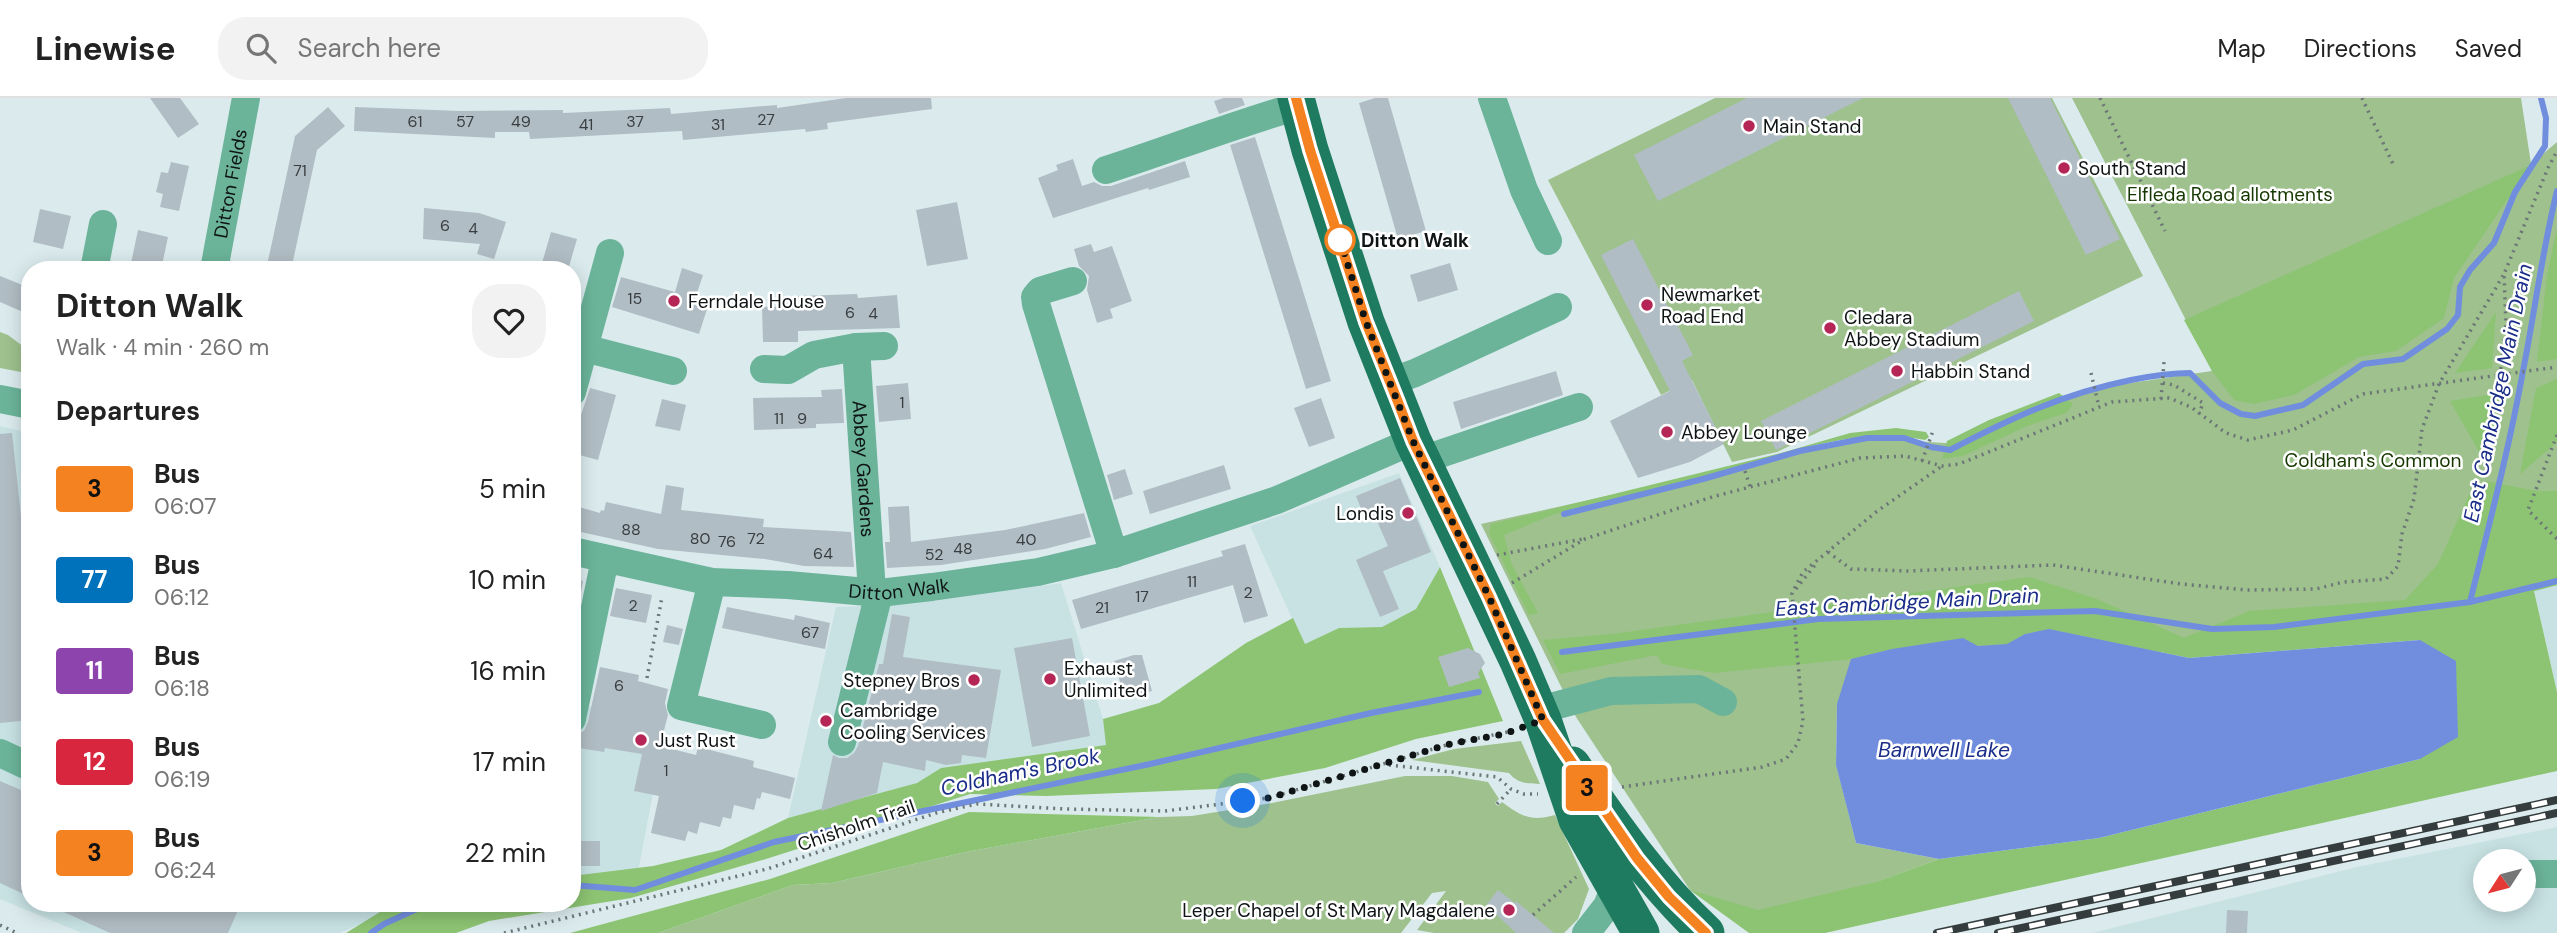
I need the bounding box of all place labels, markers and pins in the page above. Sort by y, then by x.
place label: Main Stand [1763,114,1861,139]
marker: Main Stand [1741,118,1757,134]
place label: South Stand [2078,156,2186,181]
marker: South Stand [2056,160,2072,176]
marker: Ditton Walk [1325,225,1355,255]
place label: Ditton Walk [1361,228,1469,253]
place label: Newmarket Road End [1661,282,1760,329]
place label: Ferndale House [688,289,824,314]
marker: Ferndale House [666,293,682,309]
marker: Newmarket Road End [1639,297,1655,313]
place label: Cledara Abbey Stadium [1844,305,1980,352]
marker: Cledara Abbey Stadium [1822,320,1838,336]
place label: Habbin Stand [1911,359,2030,384]
marker: Habbin Stand [1889,363,1905,379]
place label: Abbey Lounge [1681,420,1807,445]
marker: Abbey Lounge [1659,424,1675,440]
place label: Londis [1336,501,1394,526]
marker: Londis [1400,505,1416,521]
place label: Exhaust Unlimited [1064,656,1148,703]
place label: Stepney Bros [843,668,960,693]
marker: Exhaust Unlimited [1042,671,1058,687]
marker: Stepney Bros [966,672,982,688]
place label: Cambridge Cooling Services [840,698,986,745]
marker: Cambridge Cooling Services [818,713,834,729]
place label: Just Rust [655,728,736,753]
marker: Just Rust [633,732,649,748]
place label: Leper Chapel of St Mary Magdalene [1182,898,1495,923]
marker: Leper Chapel of St Mary Magdalene [1501,902,1517,918]

